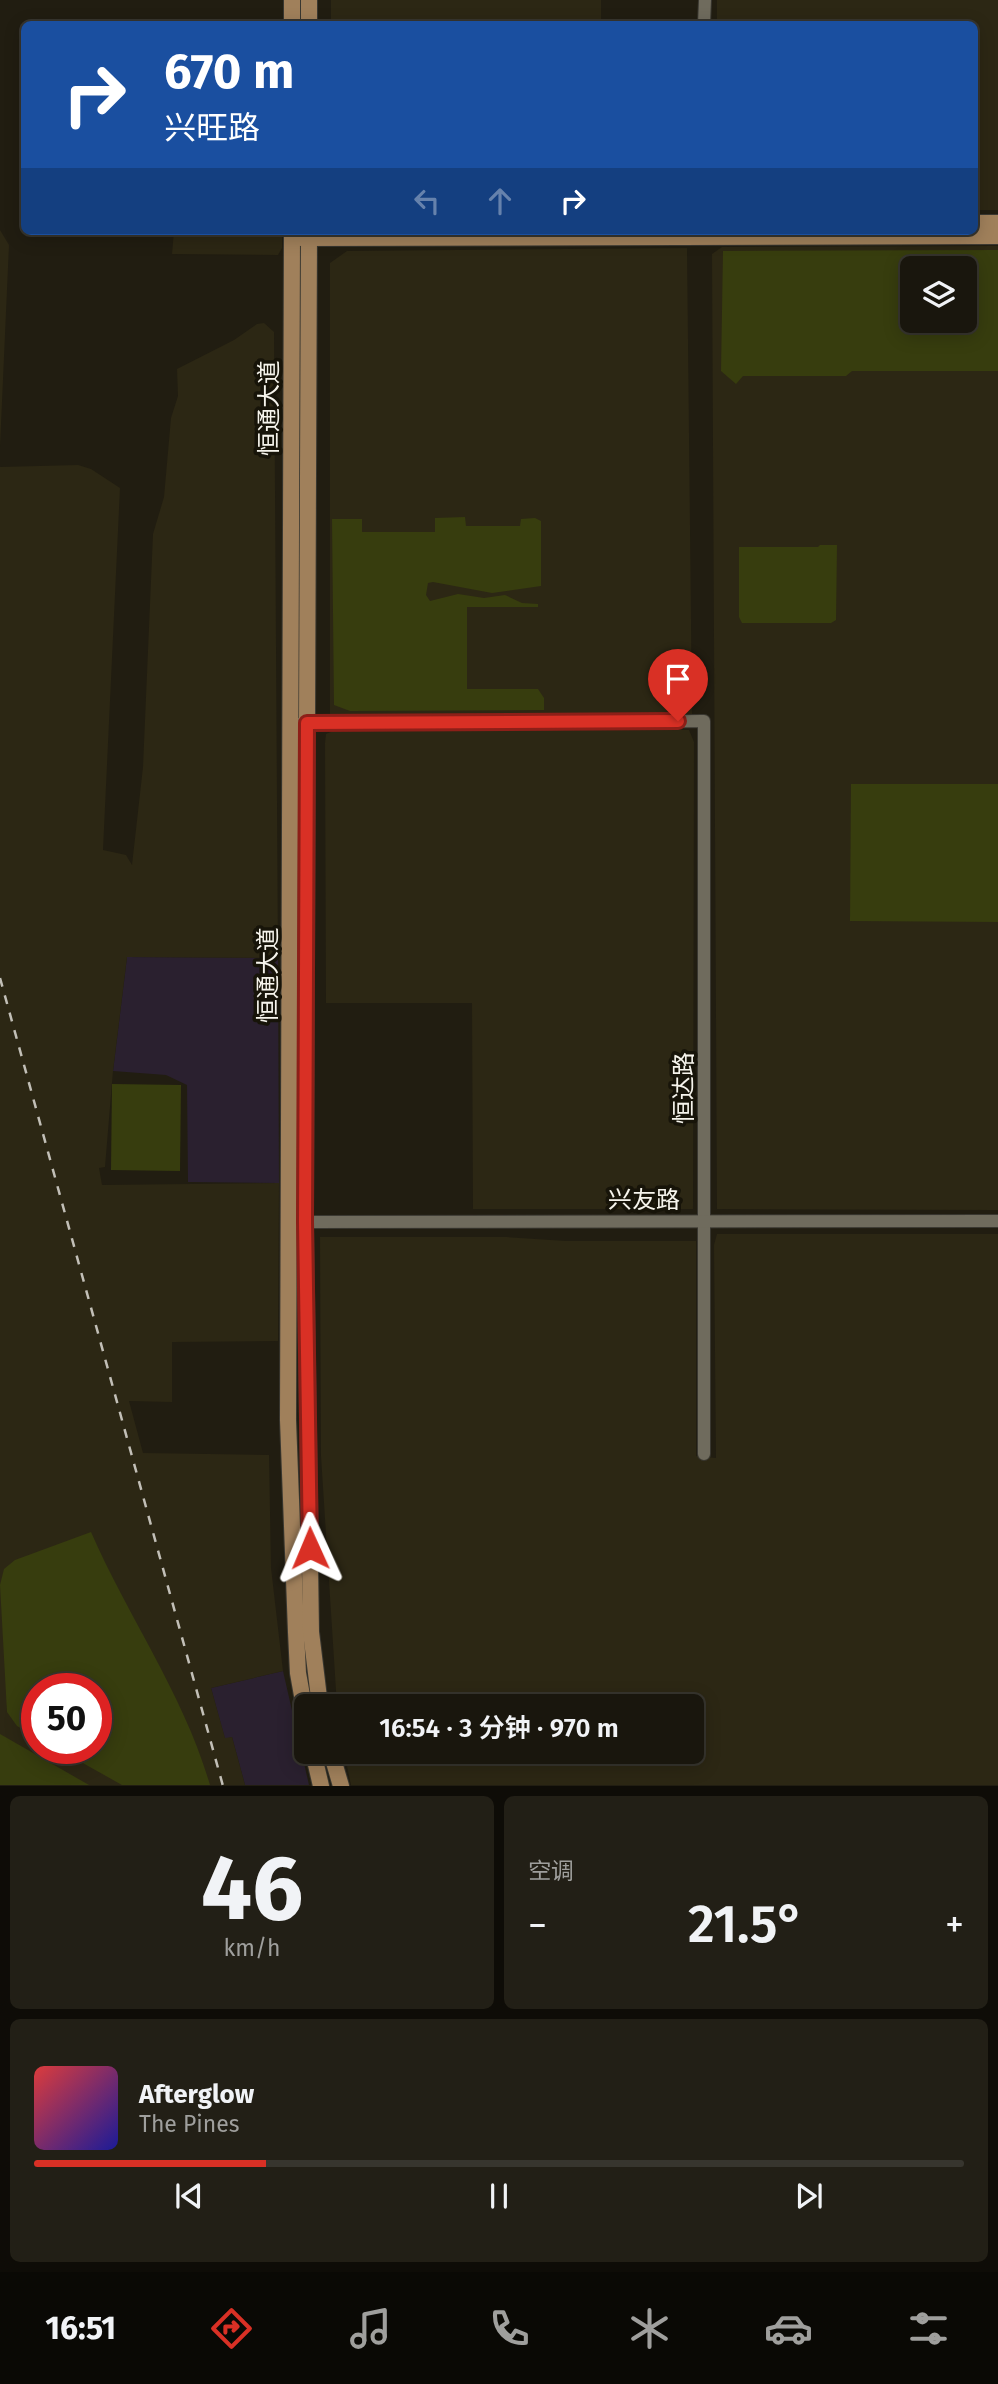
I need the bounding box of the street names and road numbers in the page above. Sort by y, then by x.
street label: 恒通大道 [255,360,283,456]
street label: 恒通大道 [254,927,282,1023]
street label: 恒达路 [670,1052,698,1124]
street label: 兴友路 [608,1186,680,1214]

